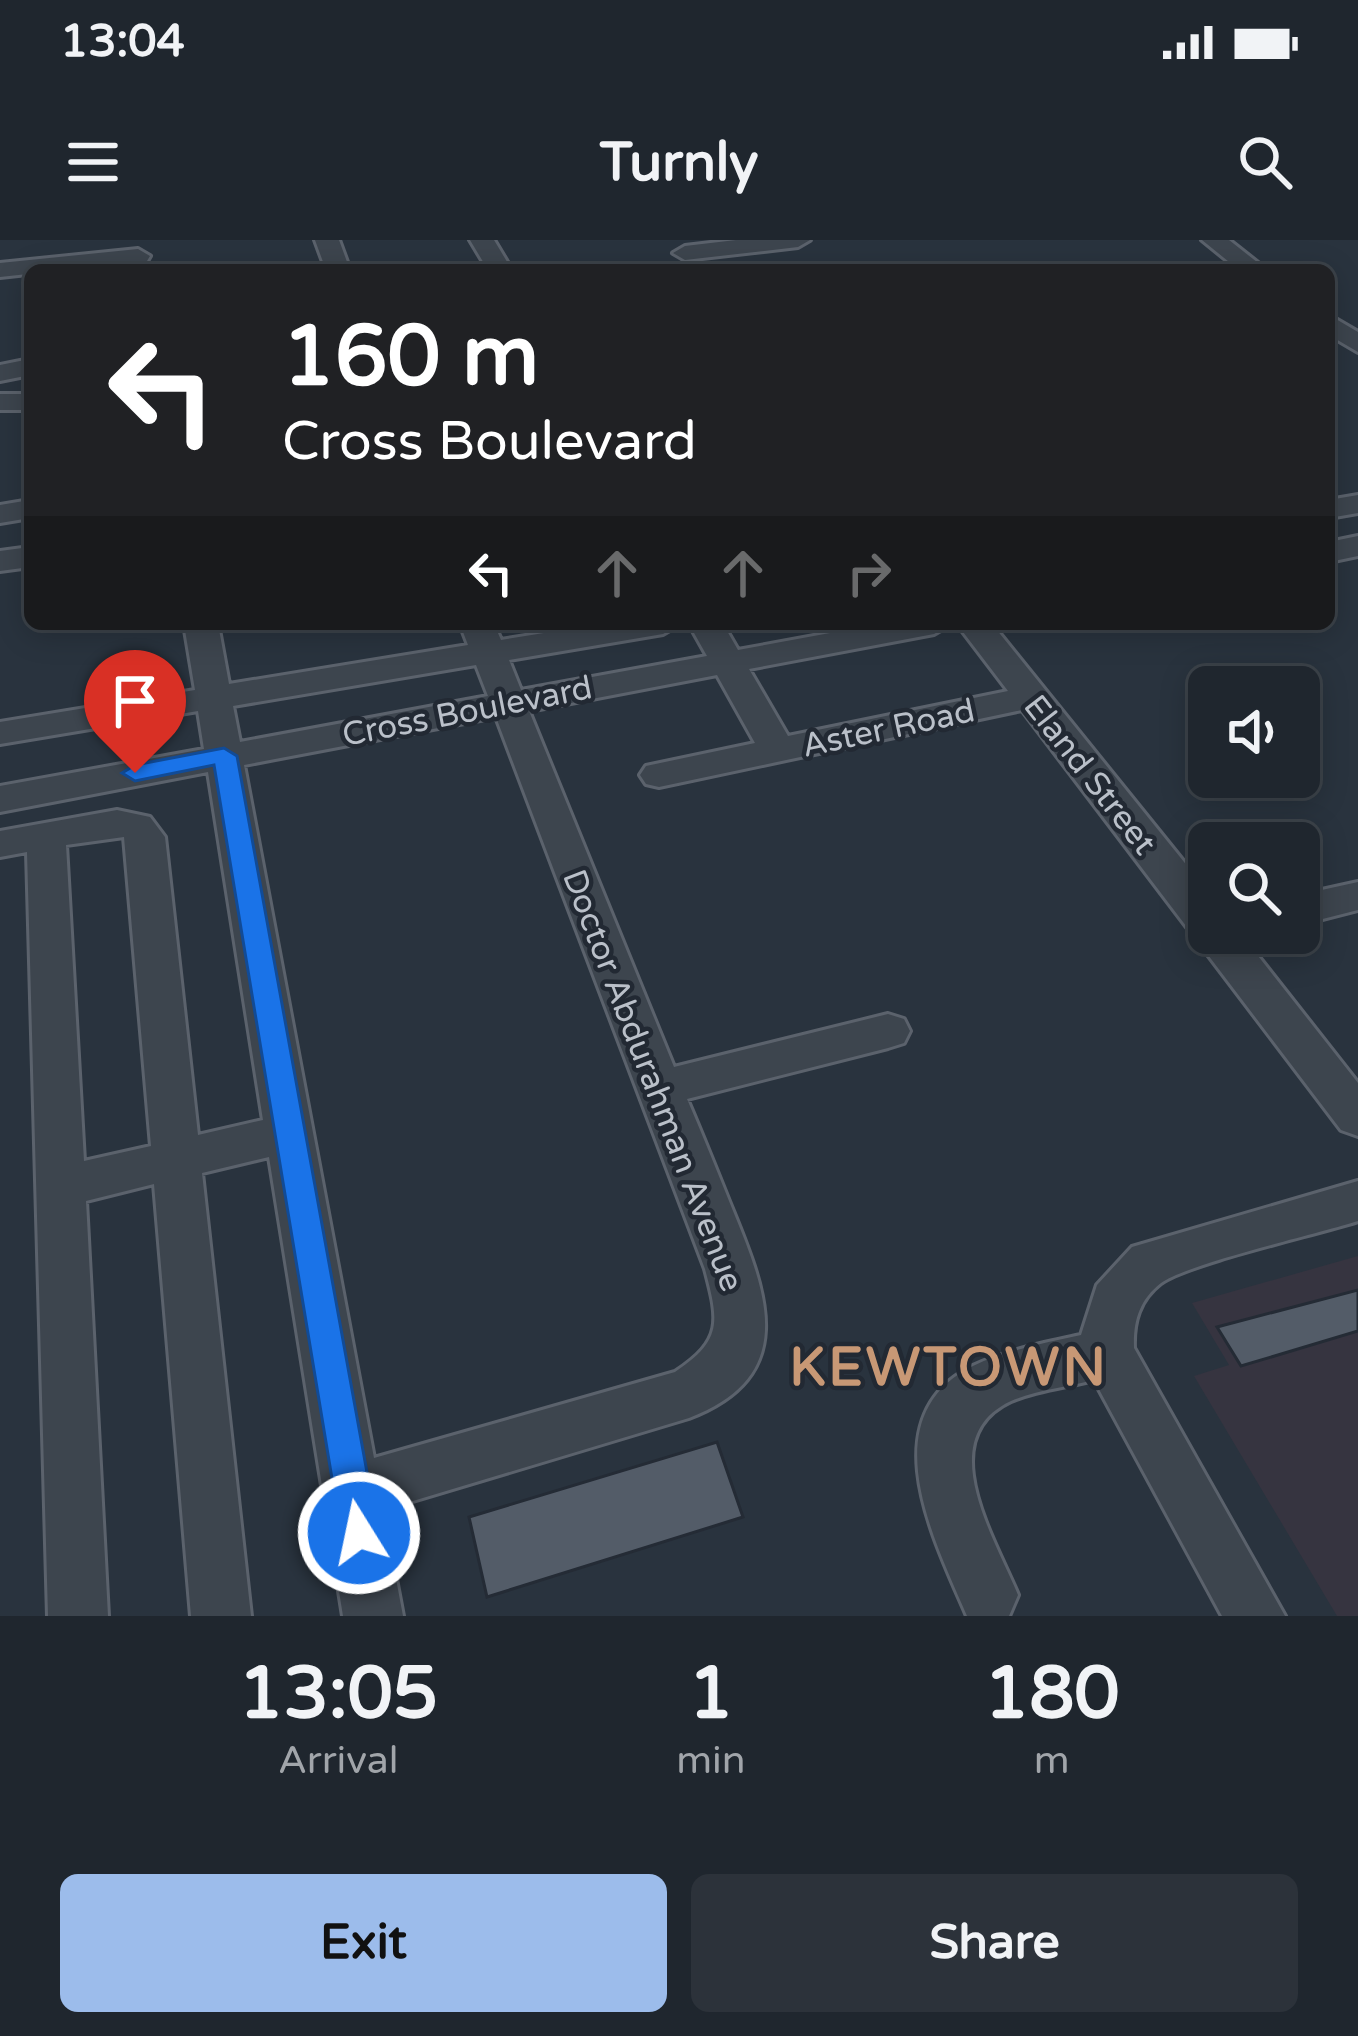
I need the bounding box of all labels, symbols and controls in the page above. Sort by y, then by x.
text: 13:04 [60,15,185,69]
icon: menu [60,129,126,195]
icon: search [1232,129,1298,195]
text: Turnly [600,130,758,195]
text: 160 m [282,307,539,408]
icon: left [84,312,240,468]
text: Cross Boulevard [282,409,697,474]
icon: left [458,540,524,606]
icon: ahead [584,540,650,606]
icon: ahead [710,540,776,606]
icon: right [836,540,902,606]
pin [84,650,186,773]
map controls [1188,666,1320,954]
button: sound [1188,666,1320,798]
icon: arrive [102,668,168,734]
street label: Cross Boulevard [339,668,595,755]
street label: Eland Street [1015,687,1164,862]
street label: Aster Road [798,691,978,766]
button: search [1188,822,1320,954]
street label: Doctor Abdurahman Avenue [554,864,751,1297]
district label: KEWTOWN [789,1335,1109,1400]
position arrow [296,1470,422,1596]
text: 13:05 [238,1651,438,1738]
text: 1 [688,1651,734,1738]
text: 180 [984,1651,1120,1738]
text: Arrival [278,1737,398,1784]
text: min [676,1737,746,1784]
text: m [1034,1737,1070,1784]
button: Exit [60,1874,667,2012]
button: Share [691,1874,1298,2012]

